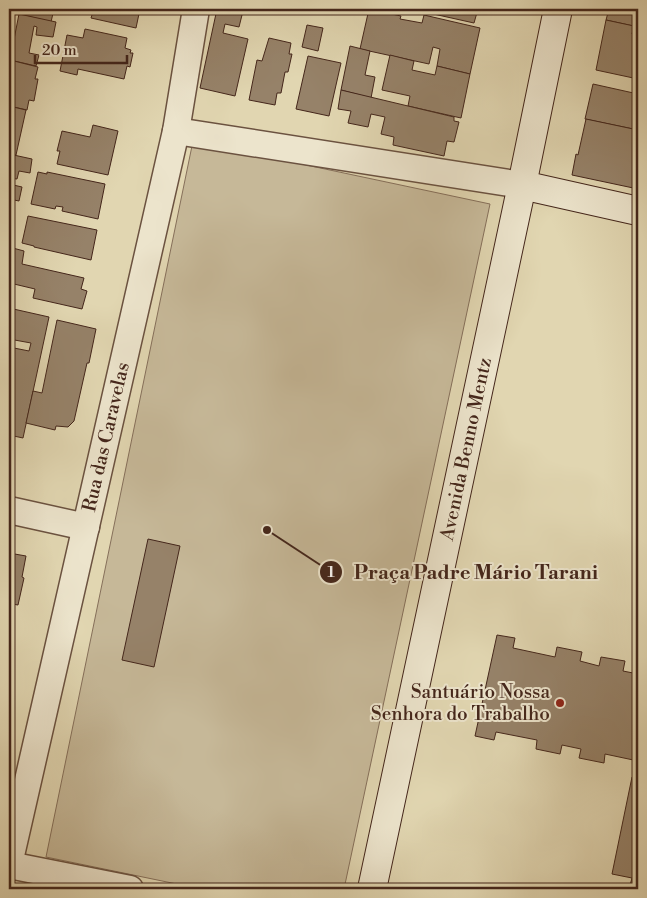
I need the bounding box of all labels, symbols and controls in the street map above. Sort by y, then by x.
scale bar [35,32,128,64]
text: 20 m [42,41,77,60]
street label: Avenida Benno Mentz [435,355,497,544]
street label: Rua das Caravelas [77,360,135,514]
callout: Praça Padre Mário Tarani [318,554,608,589]
text: Praça Padre Mário Tarani [354,561,599,586]
text: 1 [327,563,335,582]
place label: Santuário Nossa Senhora do Trabalho [371,680,550,726]
marker: Santuário Nossa Senhora do Trabalho [554,697,566,709]

